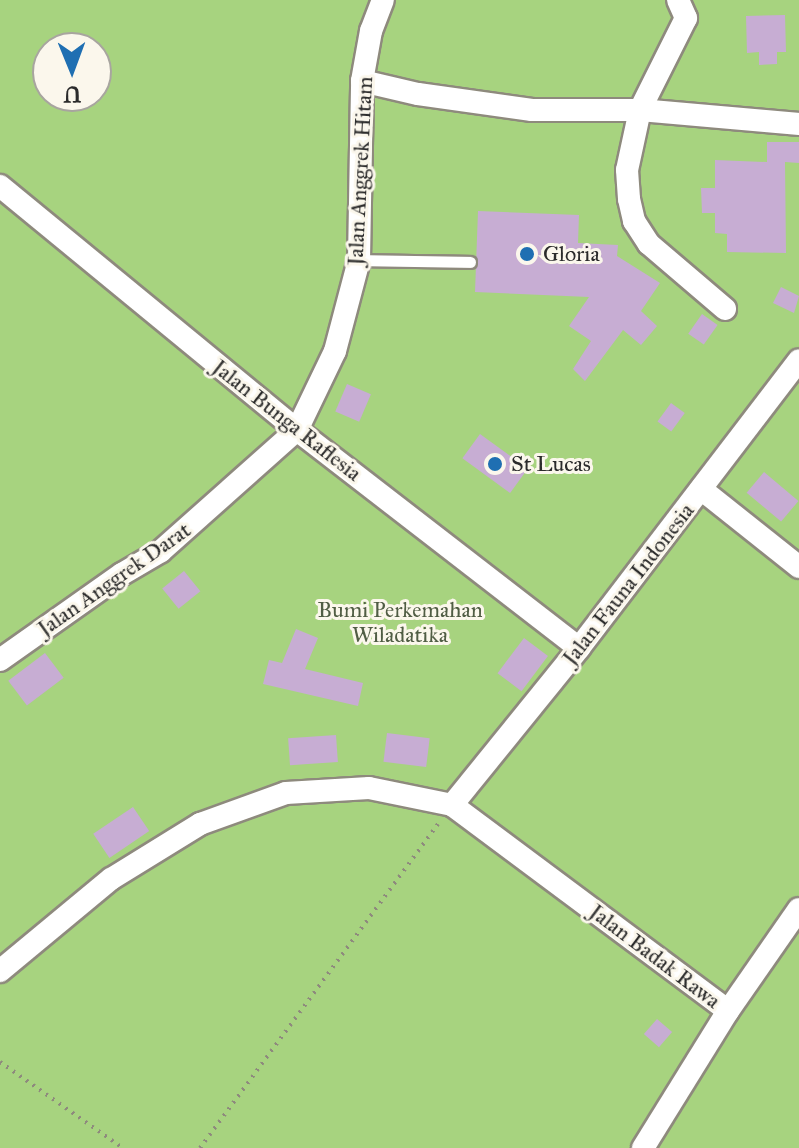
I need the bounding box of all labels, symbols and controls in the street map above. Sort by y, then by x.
north arrow [32,32,112,112]
street label: Jalan Anggrek Hitam [342,76,378,266]
text: U [63,81,81,108]
place label: Gloria [543,241,600,267]
marker: Gloria [518,245,536,263]
street label: Jalan Bunga Raflesia [207,354,367,486]
place label: St Lucas [511,451,591,477]
marker: St Lucas [486,455,504,473]
street label: Jalan Fauna Indonesia [557,498,699,670]
street label: Jalan Anggrek Darat [32,516,196,642]
park label: Bumi Perkemahan Wiladatika [317,596,483,648]
street label: Jalan Badak Rawa [584,898,726,1014]

